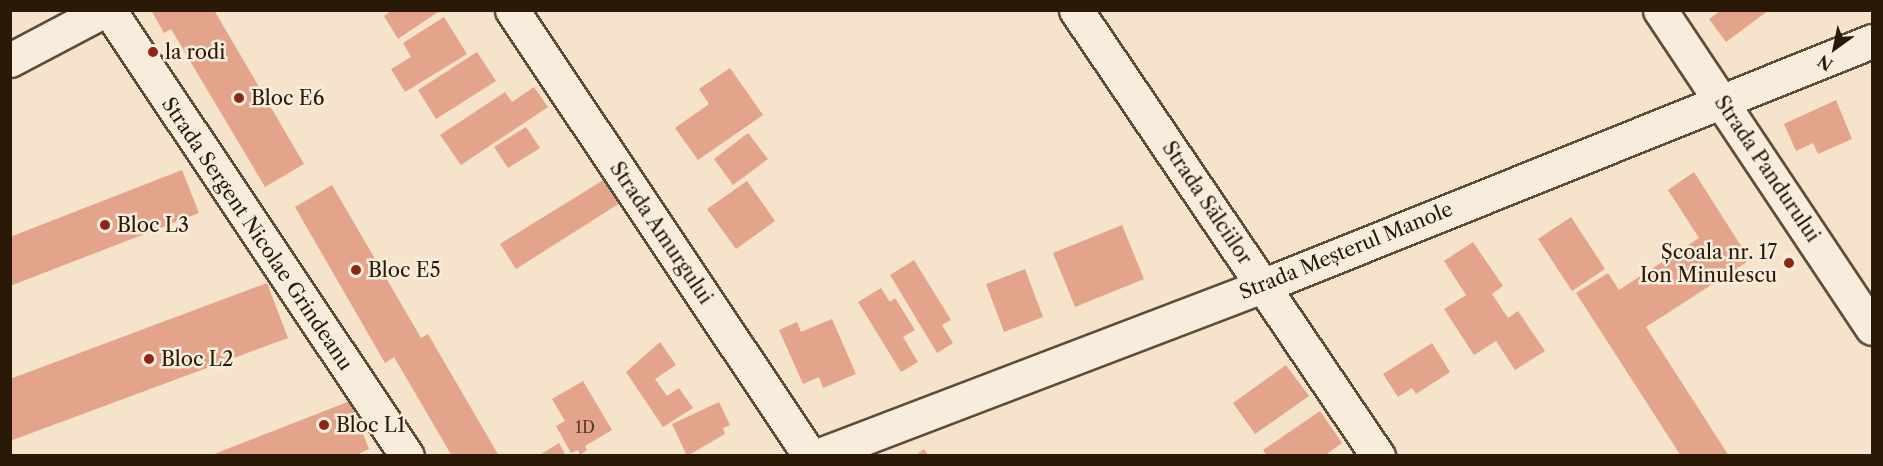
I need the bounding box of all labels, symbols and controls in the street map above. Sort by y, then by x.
north arrow [1805,18,1865,78]
place label: la rodi [165,40,226,64]
marker: la rodi [146,45,160,59]
text: N [1814,51,1836,75]
place label: Bloc E6 [251,86,324,110]
marker: Bloc E6 [232,91,246,105]
street label: Strada Pandurului [1709,91,1825,247]
street label: Strada Sergent Nicolae Grindeanu [156,93,358,375]
street label: Strada Sălciilor [1157,137,1257,269]
street label: Strada Amurgului [604,157,718,309]
street label: Strada Meșterul Manole [1236,197,1456,305]
place label: Bloc L3 [117,213,189,237]
marker: Bloc L3 [98,218,112,232]
place label: Școala nr. 17 Ion Minulescu [1640,240,1777,287]
marker: Școala nr. 17 Ion Minulescu [1782,256,1796,270]
place label: Bloc E5 [368,258,441,282]
marker: Bloc E5 [349,263,363,277]
place label: Bloc L2 [161,347,233,371]
marker: Bloc L2 [142,352,156,366]
place label: Bloc L1 [336,413,405,437]
house number: 1D [575,417,595,437]
marker: Bloc L1 [317,418,331,432]

